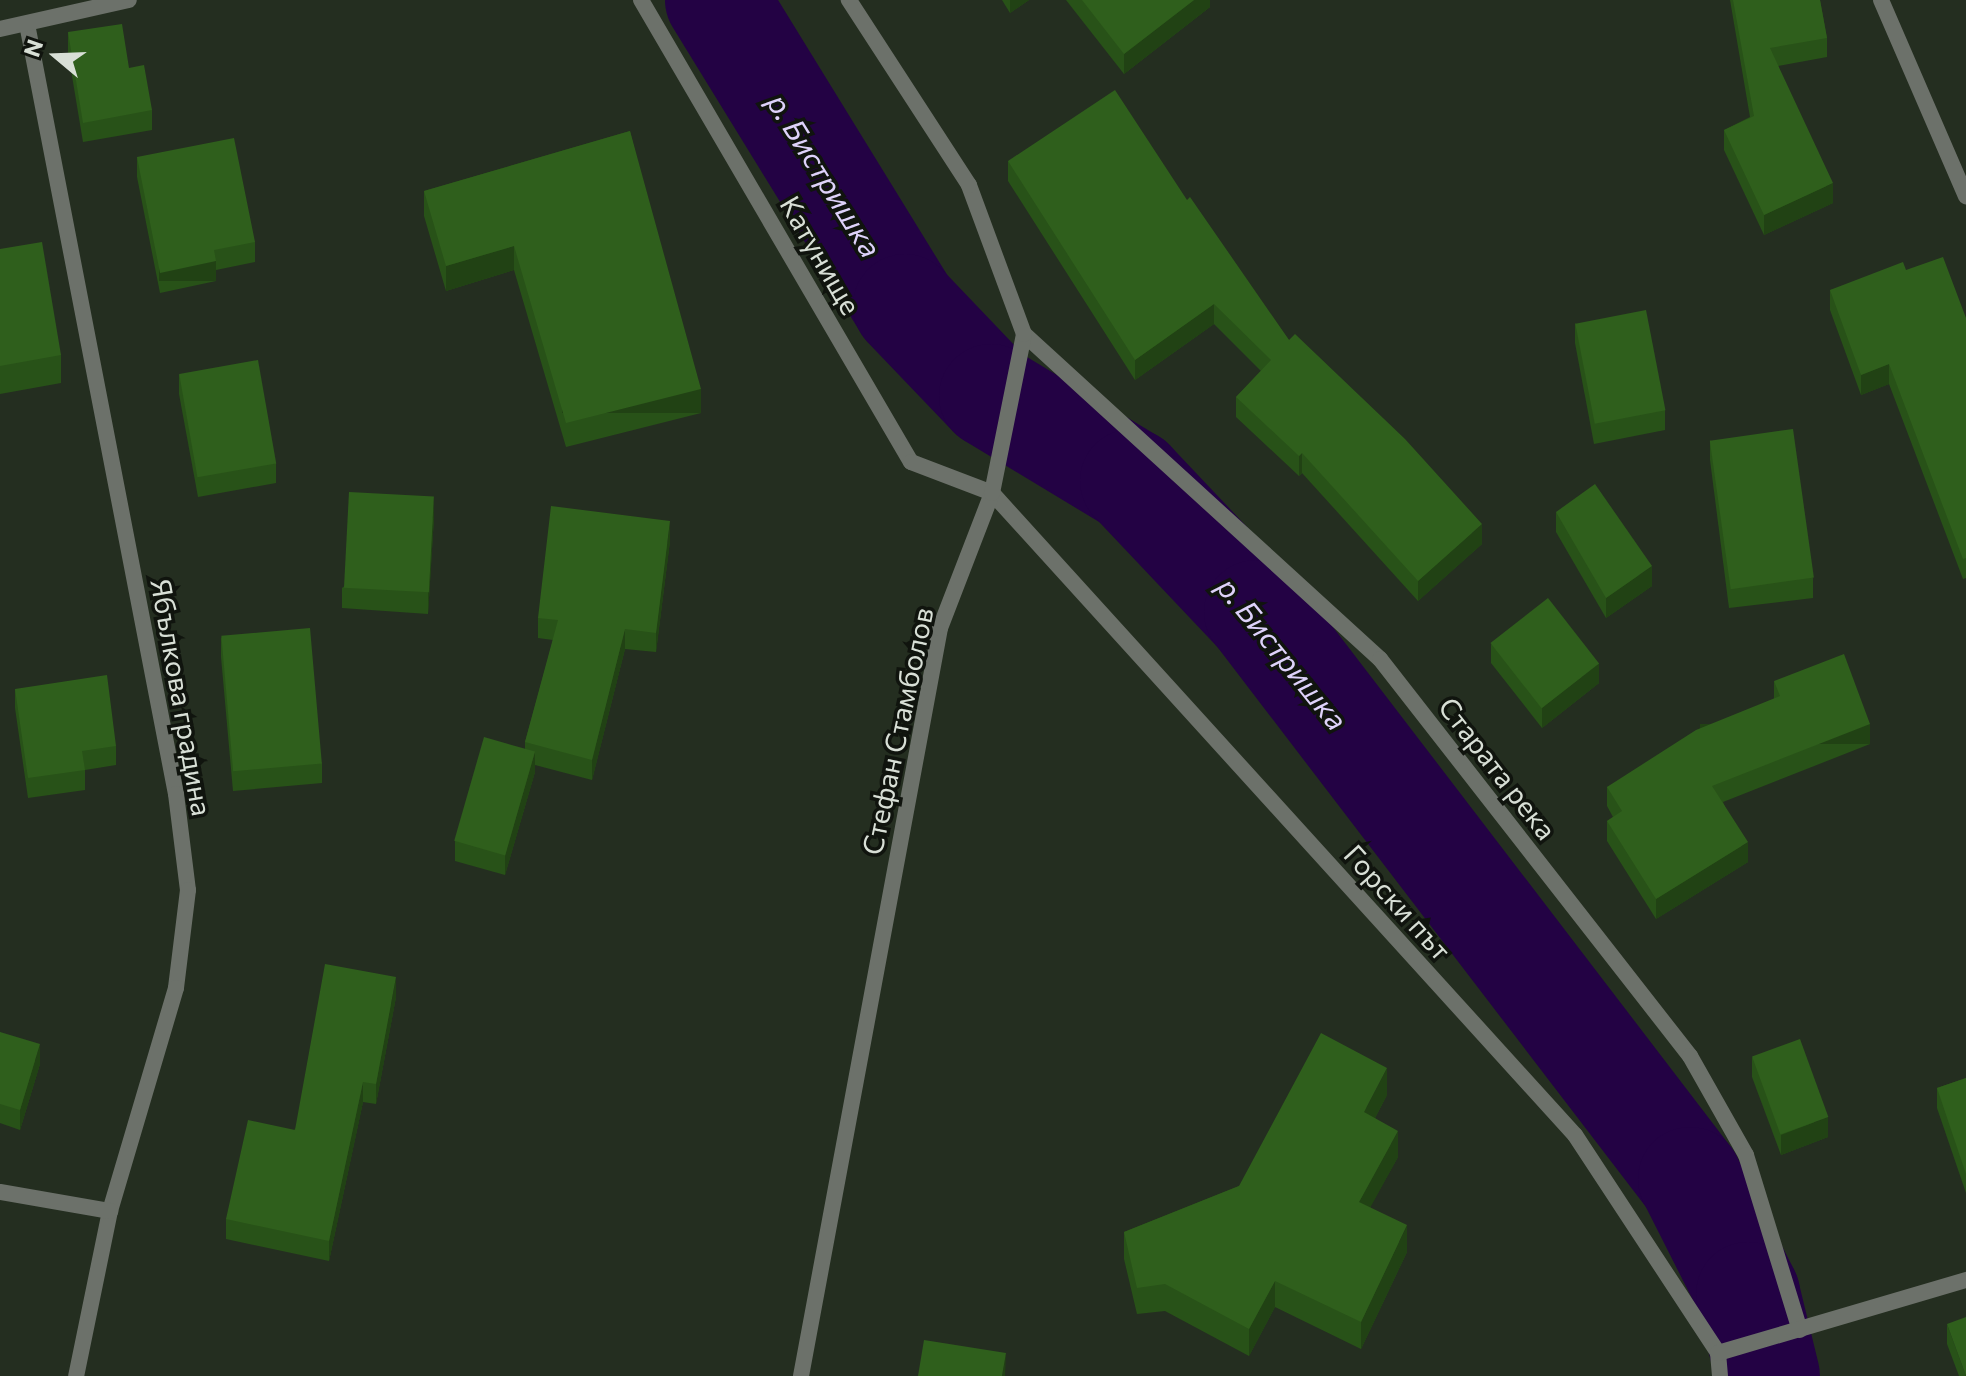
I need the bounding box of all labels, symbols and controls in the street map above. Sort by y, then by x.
north arrow [16,16,96,96]
text: N [17,36,48,60]
water label: р. Бистришка [760,86,890,264]
street label: Катунище [774,190,868,320]
water label: р. Бистришка [1210,569,1356,737]
street label: Ябълкова градина [145,576,219,818]
street label: Стефан Стамболов [854,604,940,858]
street label: Старата река [1432,690,1564,846]
street label: Горски път [1338,838,1458,966]

